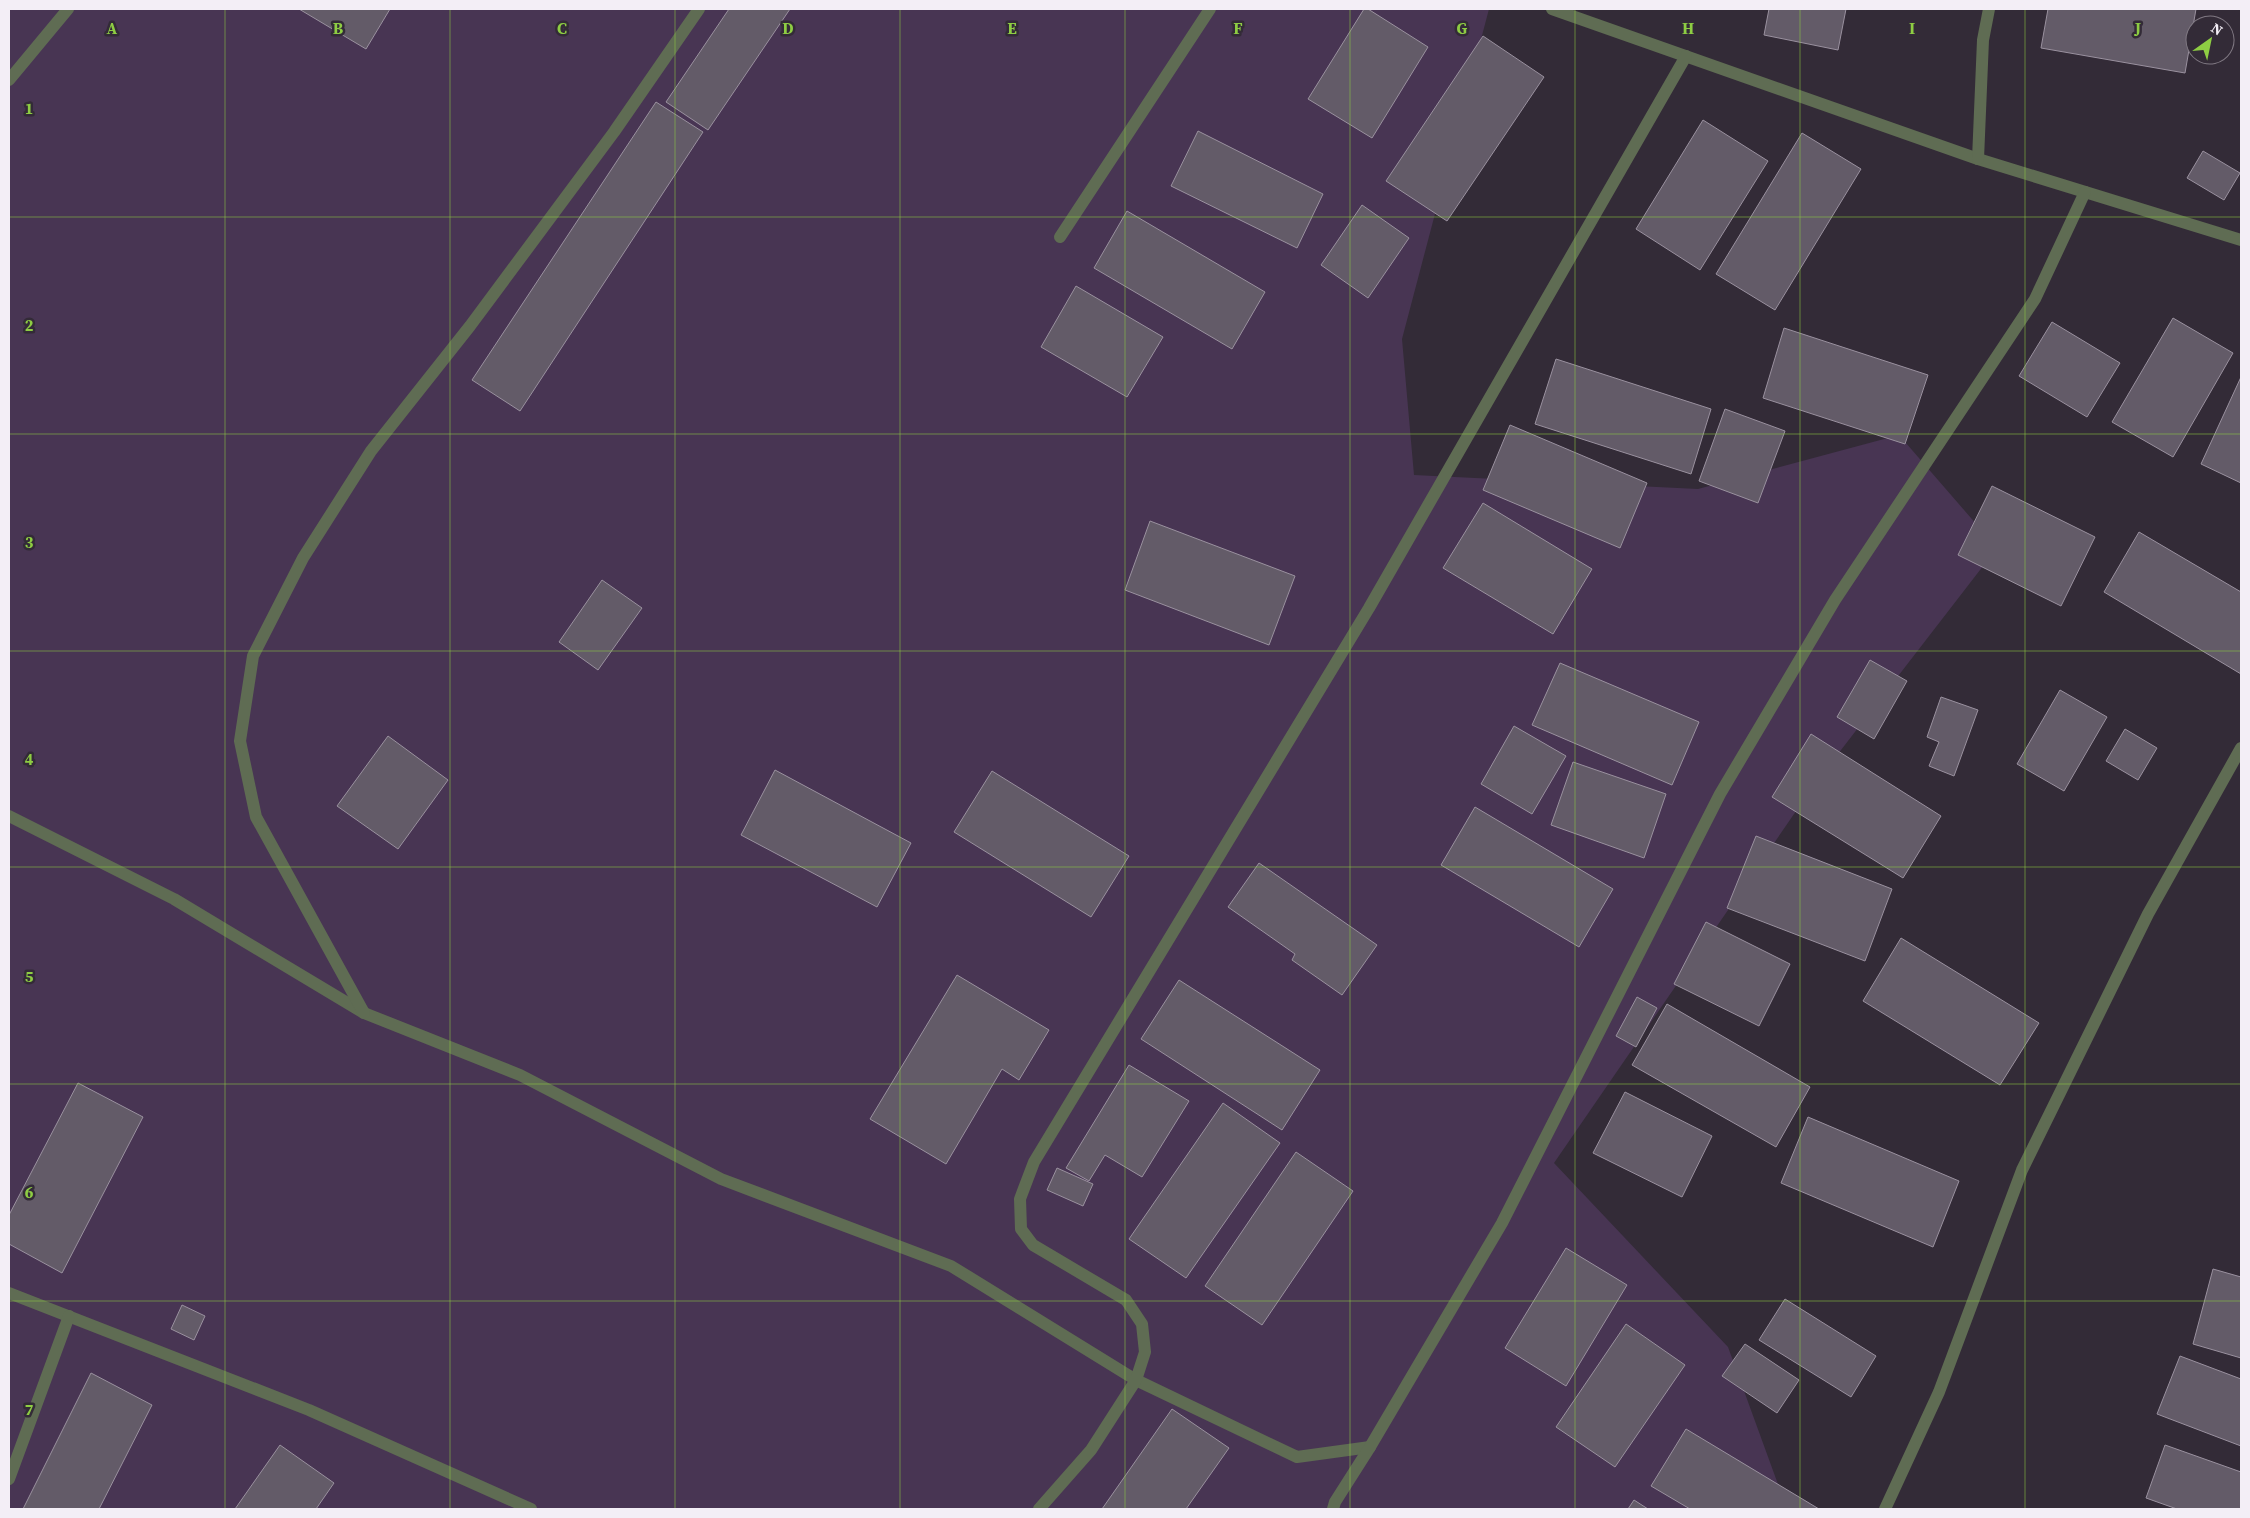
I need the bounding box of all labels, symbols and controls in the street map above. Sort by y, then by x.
north arrow [2185,15,2235,65]
text: A [107,17,118,39]
text: B [333,17,344,39]
text: C [557,17,567,39]
text: D [782,17,794,39]
text: E [1007,17,1017,39]
text: F [1233,17,1243,39]
text: G [1457,17,1468,39]
text: H [1682,17,1694,39]
text: I [1909,17,1915,39]
text: J [2134,17,2141,39]
text: N [2207,18,2227,40]
text: 1 [25,97,33,119]
text: 2 [25,314,34,336]
text: 3 [25,531,34,553]
text: 4 [25,748,34,770]
text: 5 [25,965,34,987]
text: 6 [25,1181,34,1203]
text: 7 [25,1398,34,1420]

